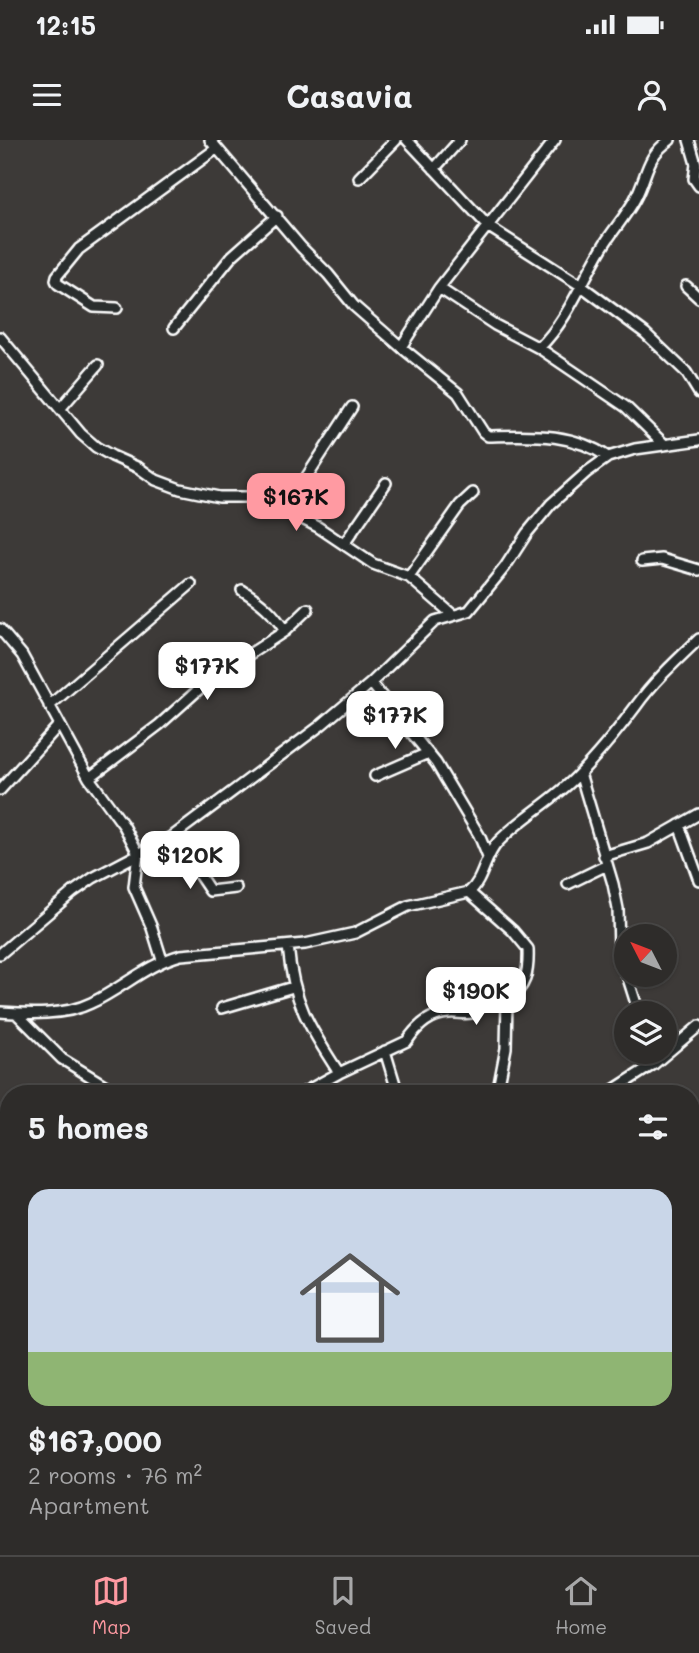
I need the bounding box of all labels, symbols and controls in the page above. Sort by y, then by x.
text: 12:15 [35,8,96,42]
text: Casavia [286,74,413,116]
icon: menu [28,76,66,114]
icon: person [633,76,671,114]
pin: $167K [247,474,345,533]
text: $167K [263,481,329,511]
pin: $177K [158,643,256,702]
text: $177K [174,650,240,680]
pin: $177K [346,692,444,751]
text: $177K [362,699,428,729]
pin: $120K [141,832,239,891]
text: $120K [156,839,224,869]
north arrow [614,924,677,987]
map controls [614,924,677,1064]
pin: $190K [427,968,525,1027]
text: $190K [442,975,510,1005]
button: layers [614,1001,677,1064]
text: 5 homes [28,1107,149,1147]
icon: filters [634,1108,672,1146]
icon: home [287,1235,413,1361]
text: $167,000 [28,1420,162,1460]
text: 2 rooms · 76 m² [28,1460,202,1490]
text: Apartment [28,1490,150,1520]
tab: Map [92,1572,131,1639]
tab: Saved [315,1572,371,1639]
tab: Home [555,1572,607,1639]

